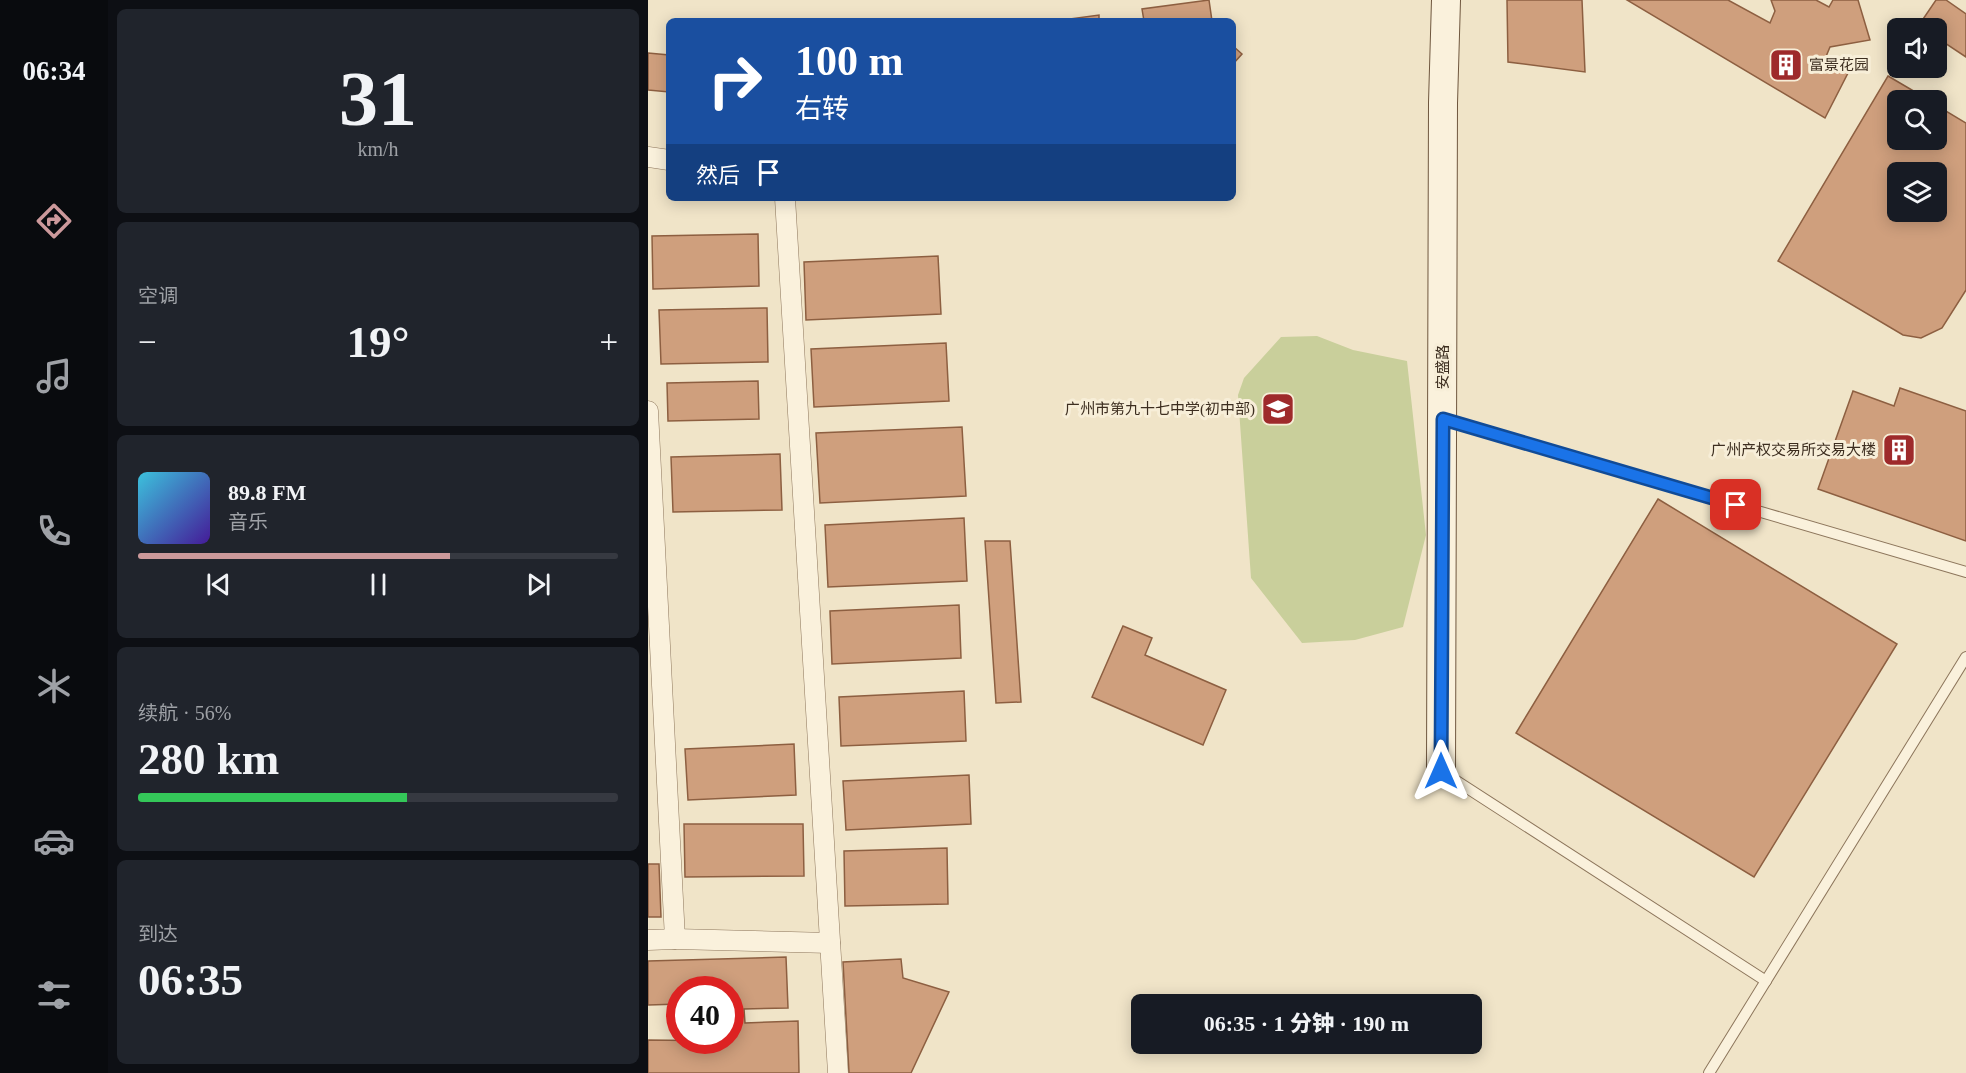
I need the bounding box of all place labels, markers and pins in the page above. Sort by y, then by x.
building icon: 富景花园 [1768,47,1804,83]
place label: 富景花园 [1809,57,1869,73]
school or university icon: 广州市第九十七中学(初中部) [1260,391,1296,427]
place label: 广州市第九十七中学(初中部) [1065,400,1255,418]
building icon: 广州产权交易所交易大楼 [1881,432,1917,468]
place label: 广州产权交易所交易大楼 [1711,441,1876,458]
pin [1710,479,1761,530]

